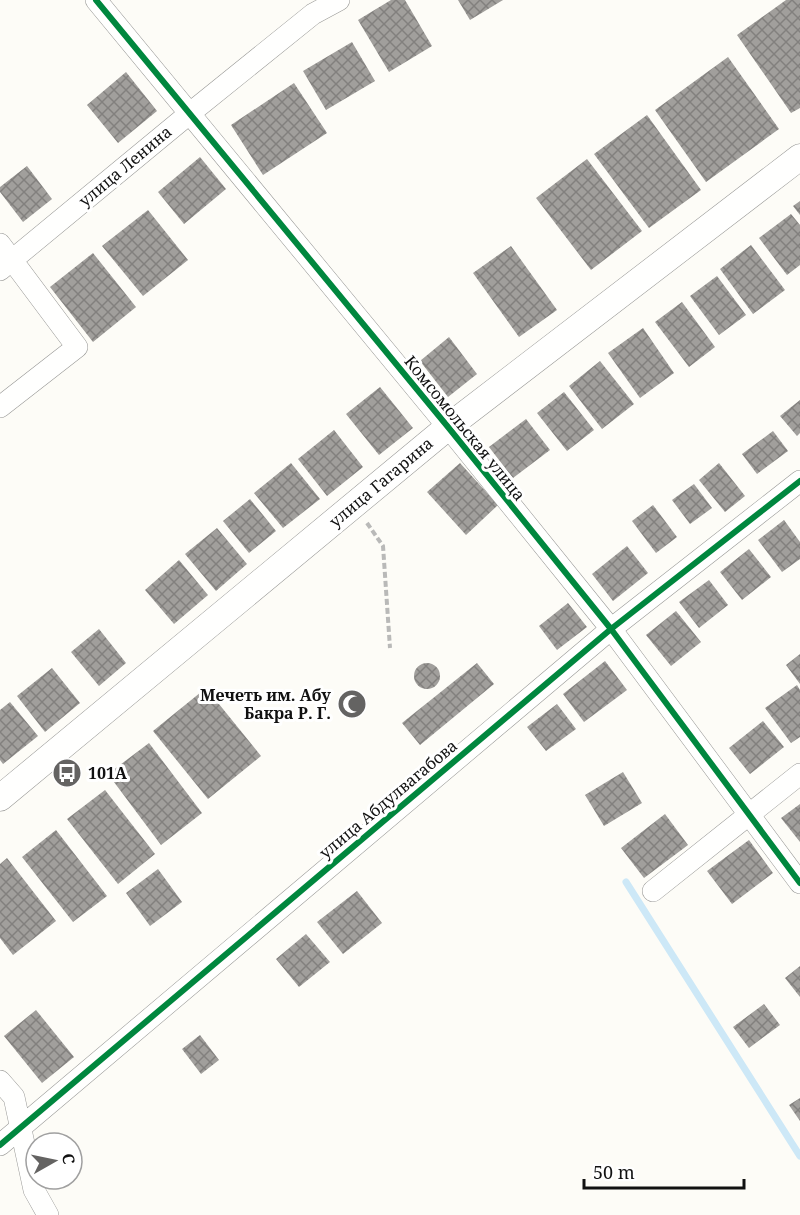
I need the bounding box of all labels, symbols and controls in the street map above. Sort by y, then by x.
street label: улица Ленина [74,121,176,211]
street label: Комсомольская улица [400,351,530,505]
street label: улица Гагарина [324,432,438,532]
place label: Мечеть им. Абу Бакра Р. Г. [200,684,331,724]
mosque icon: Мечеть им. Абу Бакра Р. Г. [336,688,368,720]
street label: улица Абдулвагабова [314,735,462,863]
bus stop icon: 101А [51,757,83,789]
place label: 101А [88,762,127,784]
north arrow [24,1131,84,1191]
text: С [57,1152,81,1166]
scale bar [584,1152,744,1190]
text: 50 m [593,1160,635,1184]

